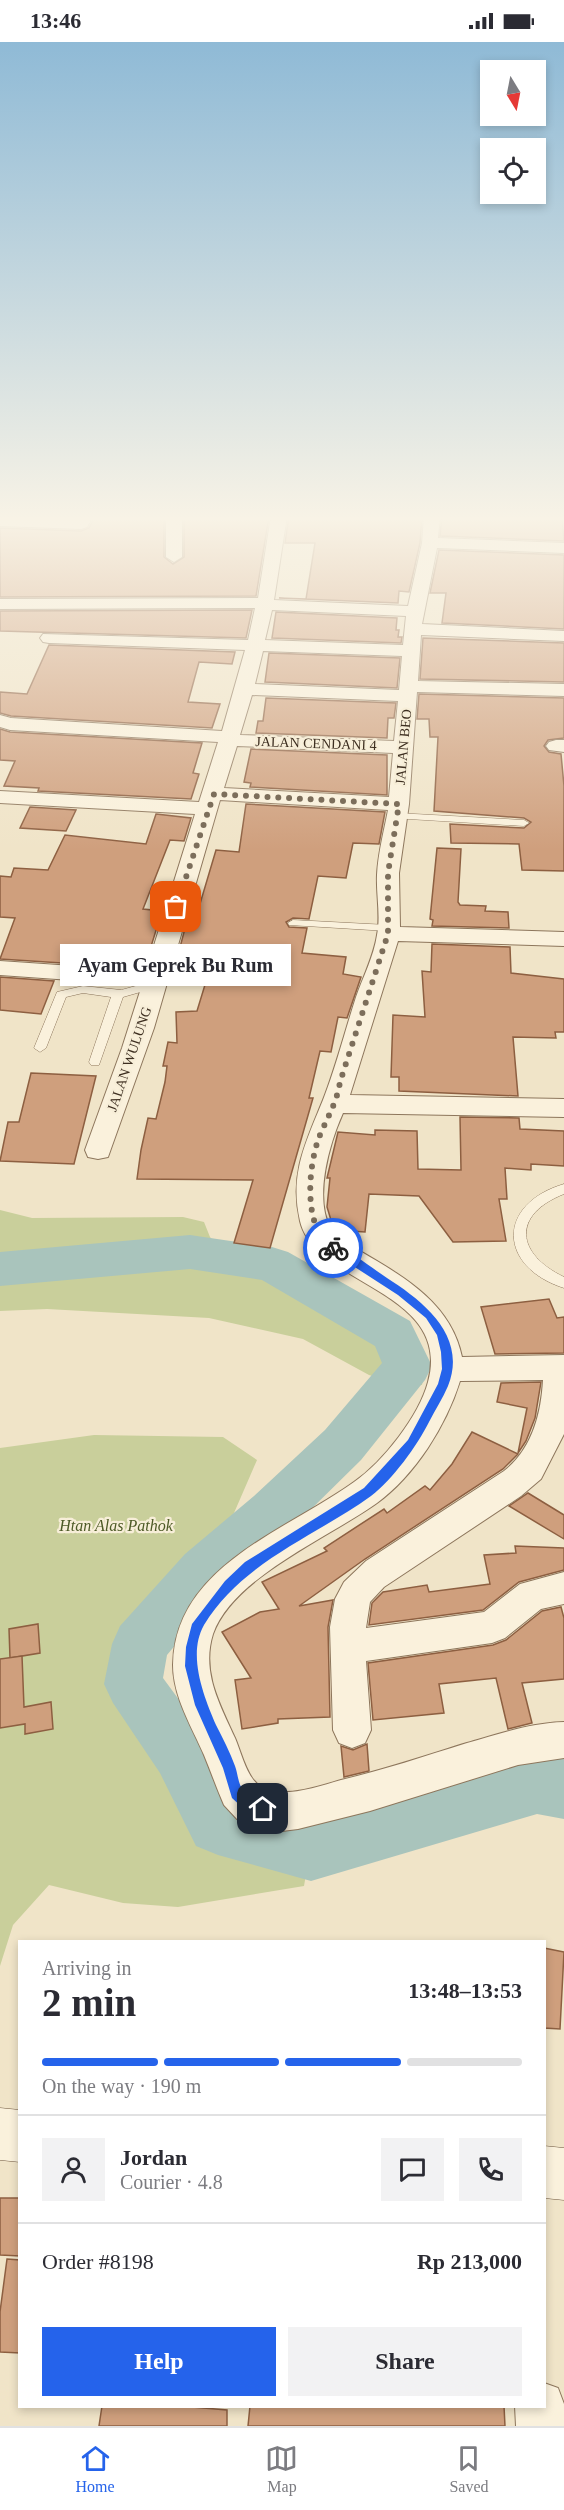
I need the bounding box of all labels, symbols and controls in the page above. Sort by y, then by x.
text: 13:46 [30,8,81,33]
north arrow [480,60,546,126]
map controls [480,60,546,204]
button: locate [480,138,546,204]
street label: JALAN BEO [393,709,414,785]
street label: JALAN CENDANI 4 [255,734,377,753]
pin [150,881,201,932]
icon: bag [159,890,192,923]
callout: Ayam Geprek Bu Rum [60,943,292,985]
text: Ayam Geprek Bu Rum [78,954,273,976]
street label: JALAN WULUNG [105,1005,154,1114]
courier [303,1218,363,1278]
icon: bike [317,1232,350,1265]
park label: Htan Alas Pathok [58,1517,174,1534]
pin [237,1783,288,1834]
icon: home [246,1792,279,1825]
text: Arriving in [42,1957,131,1979]
text: 13:48–13:53 [408,1978,522,2003]
text: 2 min [42,1981,136,2024]
text: On the way · 190 m [42,2075,201,2097]
button: person [42,2138,105,2201]
button: chat [381,2138,444,2201]
button: phone [459,2138,522,2201]
text: Jordan [120,2145,187,2170]
text: Courier · 4.8 [120,2171,223,2193]
text: Order #8198 [42,2249,154,2274]
text: Rp 213,000 [417,2249,522,2274]
button: Help [42,2327,276,2396]
button: Share [288,2327,522,2396]
tab: Home [75,2442,115,2496]
tab: Map [265,2442,298,2496]
tab: Saved [449,2442,489,2496]

